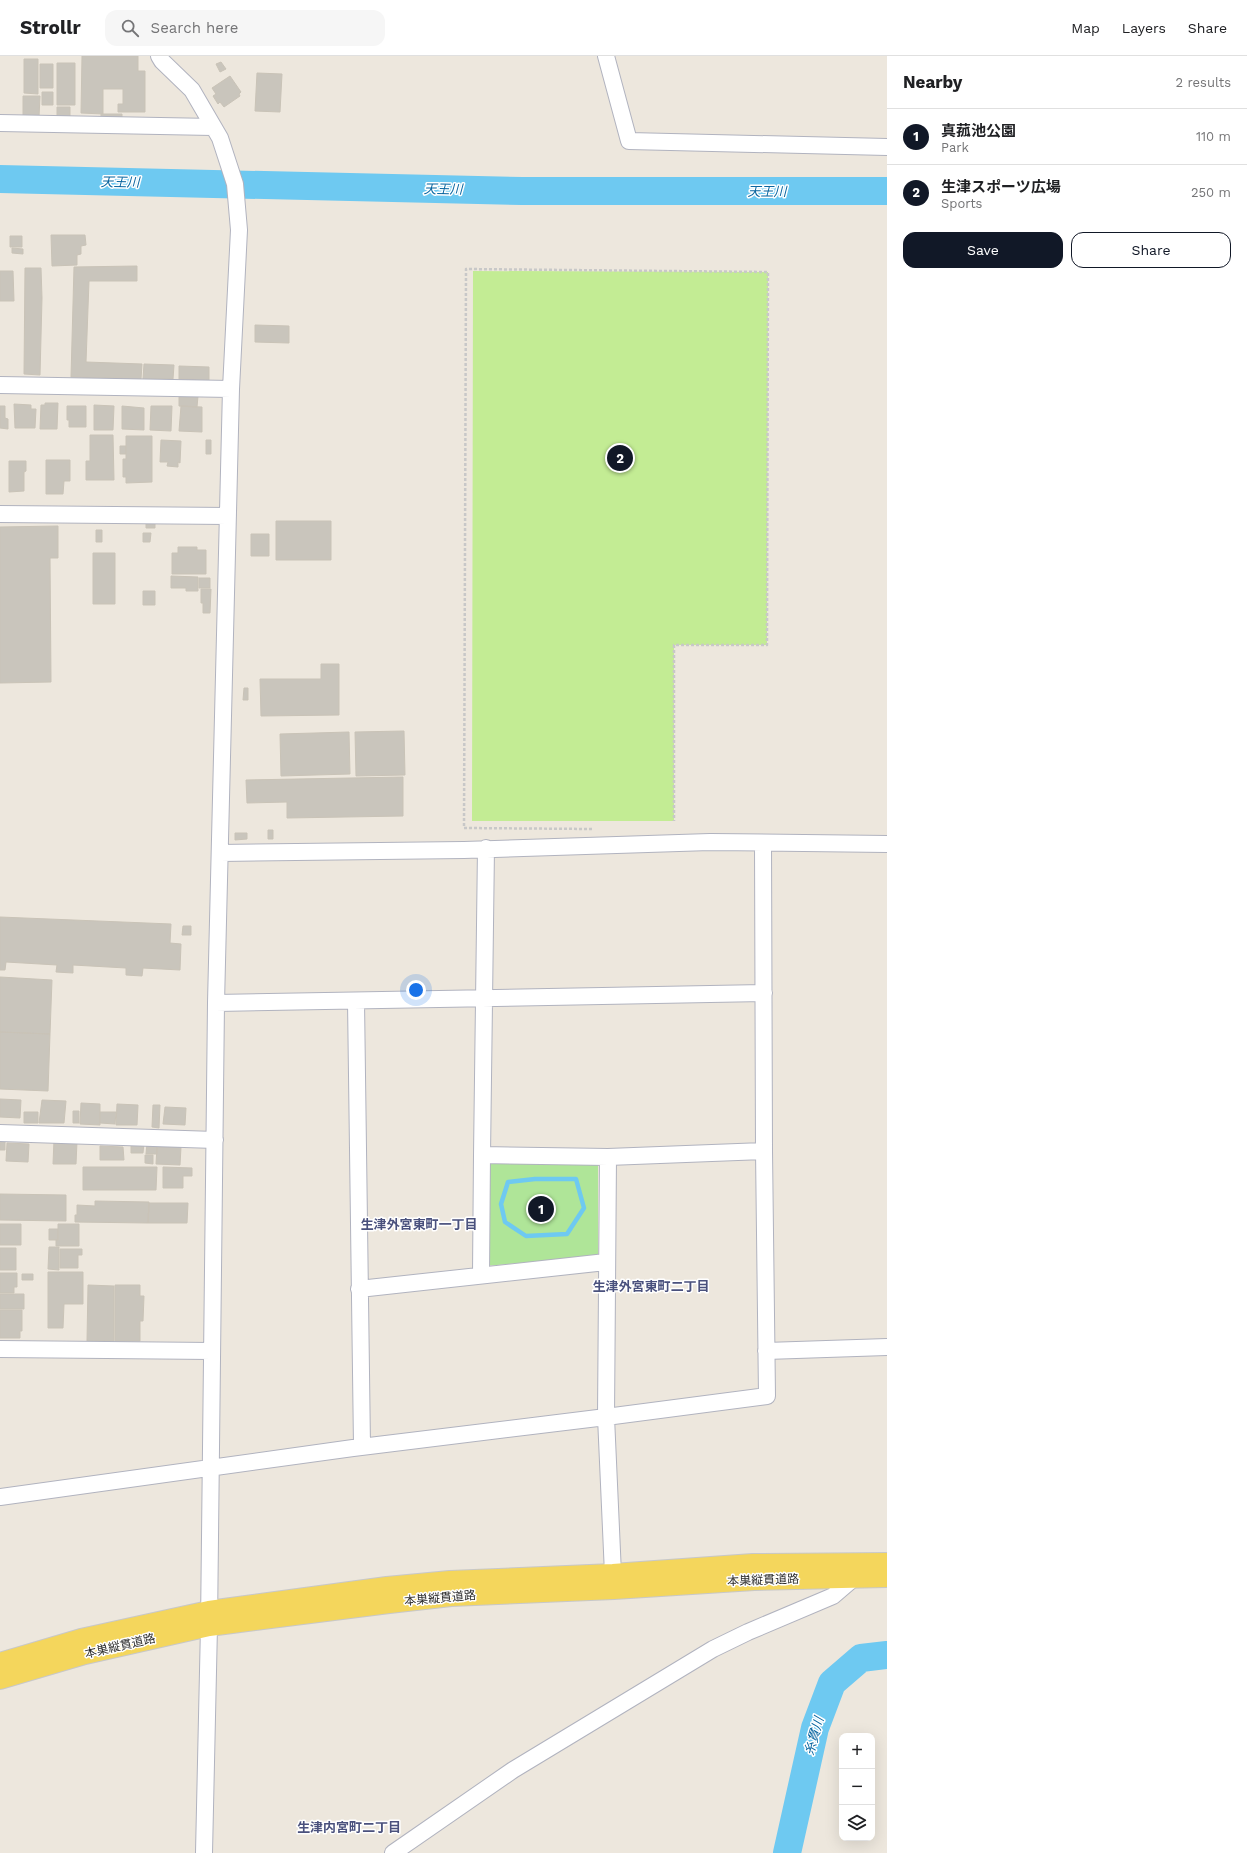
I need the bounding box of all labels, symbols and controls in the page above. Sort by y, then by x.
search box [105,10,385,46]
text: Strollr [20,16,81,39]
icon: search [119,17,141,39]
text: Search here [151,19,239,37]
text: Map [1071,20,1100,36]
text: Layers [1122,20,1166,36]
text: Share [1188,20,1227,36]
text: Nearby [903,72,962,92]
text: 2 results [1176,75,1231,90]
text: 真菰池公園 [941,122,1016,140]
text: 1 [913,129,919,144]
text: 110 m [1196,129,1231,144]
text: Park [941,140,969,155]
water label: 天王川 [100,174,142,190]
text: 生津スポーツ広場 [941,178,1061,196]
water label: 天王川 [423,181,465,197]
water label: 天王川 [747,184,788,199]
text: 2 [912,185,920,200]
text: 250 m [1191,185,1231,200]
text: Sports [941,196,982,211]
button: Save [903,232,1063,268]
button: Share [1071,232,1231,268]
pin: 2 [607,443,633,473]
your location [406,980,426,1000]
pin: 1 [528,1194,554,1224]
district label: 生津外宮東町一丁目 [360,1217,478,1232]
district label: 生津外宮東町二丁目 [592,1279,710,1294]
street label: 本巣縦貫道路 [727,1572,799,1588]
street label: 本巣縦貫道路 [404,1588,476,1608]
street label: 本巣縦貫道路 [83,1631,157,1661]
water label: 糸貫川 [801,1713,827,1757]
map controls [839,1733,875,1841]
button: + [839,1733,875,1769]
button: − [839,1769,875,1805]
button: layers [839,1805,875,1841]
district label: 生津内宮町二丁目 [297,1820,401,1835]

